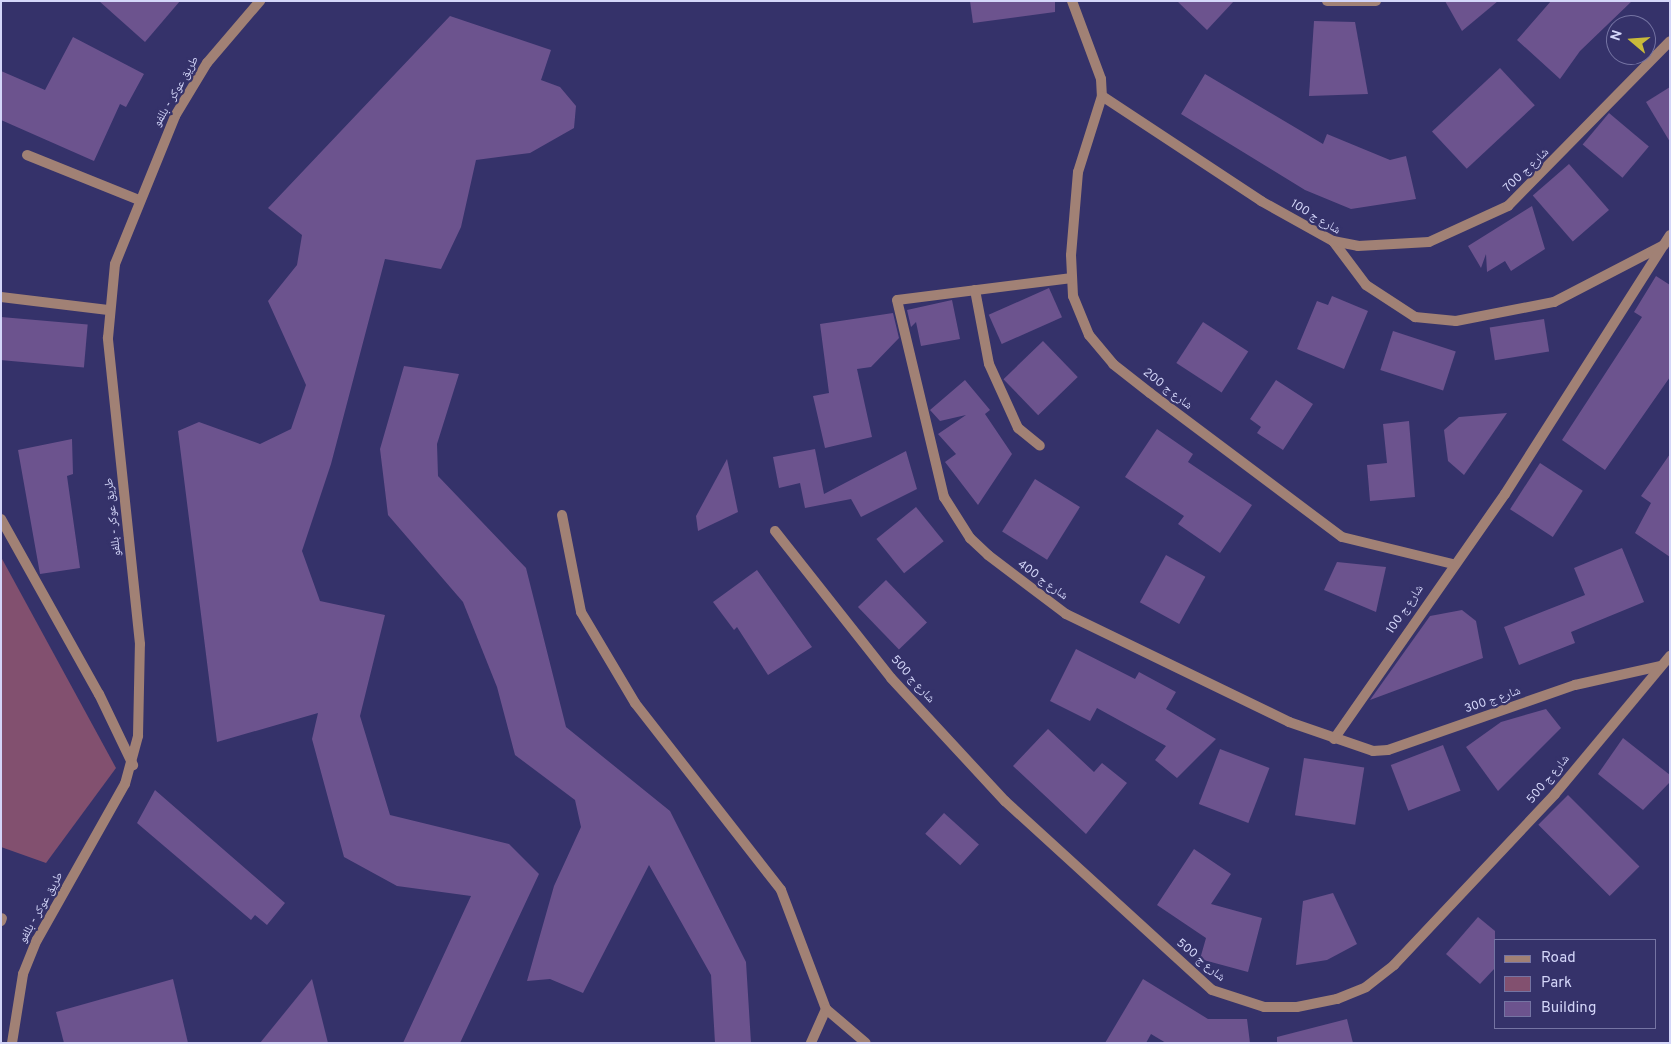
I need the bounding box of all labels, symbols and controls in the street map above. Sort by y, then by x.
north arrow [1606,15,1656,65]
text: N [1608,28,1627,43]
street label: طريق عوكر - بللفو [151,54,203,130]
street label: شارع ج 700 [1501,146,1553,196]
street label: شارع ج 100 [1287,197,1343,239]
street label: شارع ج 200 [1139,366,1195,414]
street label: طريق عوكر - بللفو [103,477,125,557]
street label: شارع ج 400 [1014,558,1070,604]
street label: شارع ج 100 [1384,583,1428,637]
street label: شارع ج 500 [887,653,937,707]
street label: شارع ج 300 [1463,685,1523,717]
street label: شارع ج 500 [1525,753,1573,807]
street label: طريق عوكر - بللفو [17,870,67,946]
street label: شارع ج 500 [1173,937,1227,985]
legend [1494,939,1656,1029]
text: Road [1541,949,1576,968]
text: Park [1541,974,1572,993]
text: Building [1541,999,1596,1018]

